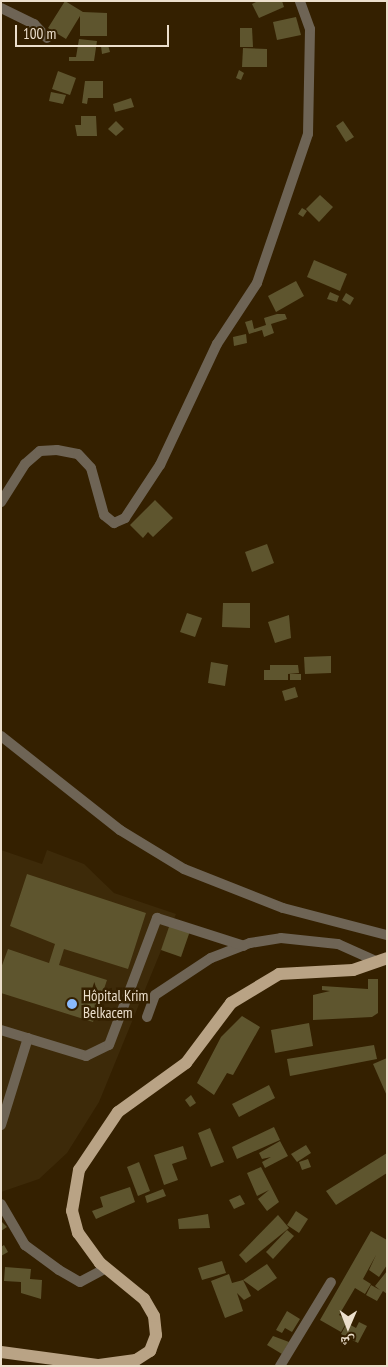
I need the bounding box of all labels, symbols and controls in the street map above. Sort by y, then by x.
scale bar [18,15,171,47]
text: 100 m [23,24,56,43]
place label: Hôpital Krim Belkacem [83,986,148,1021]
marker: Hôpital Krim Belkacem [65,997,79,1011]
north arrow [323,1302,373,1352]
text: ش [340,1333,355,1351]

